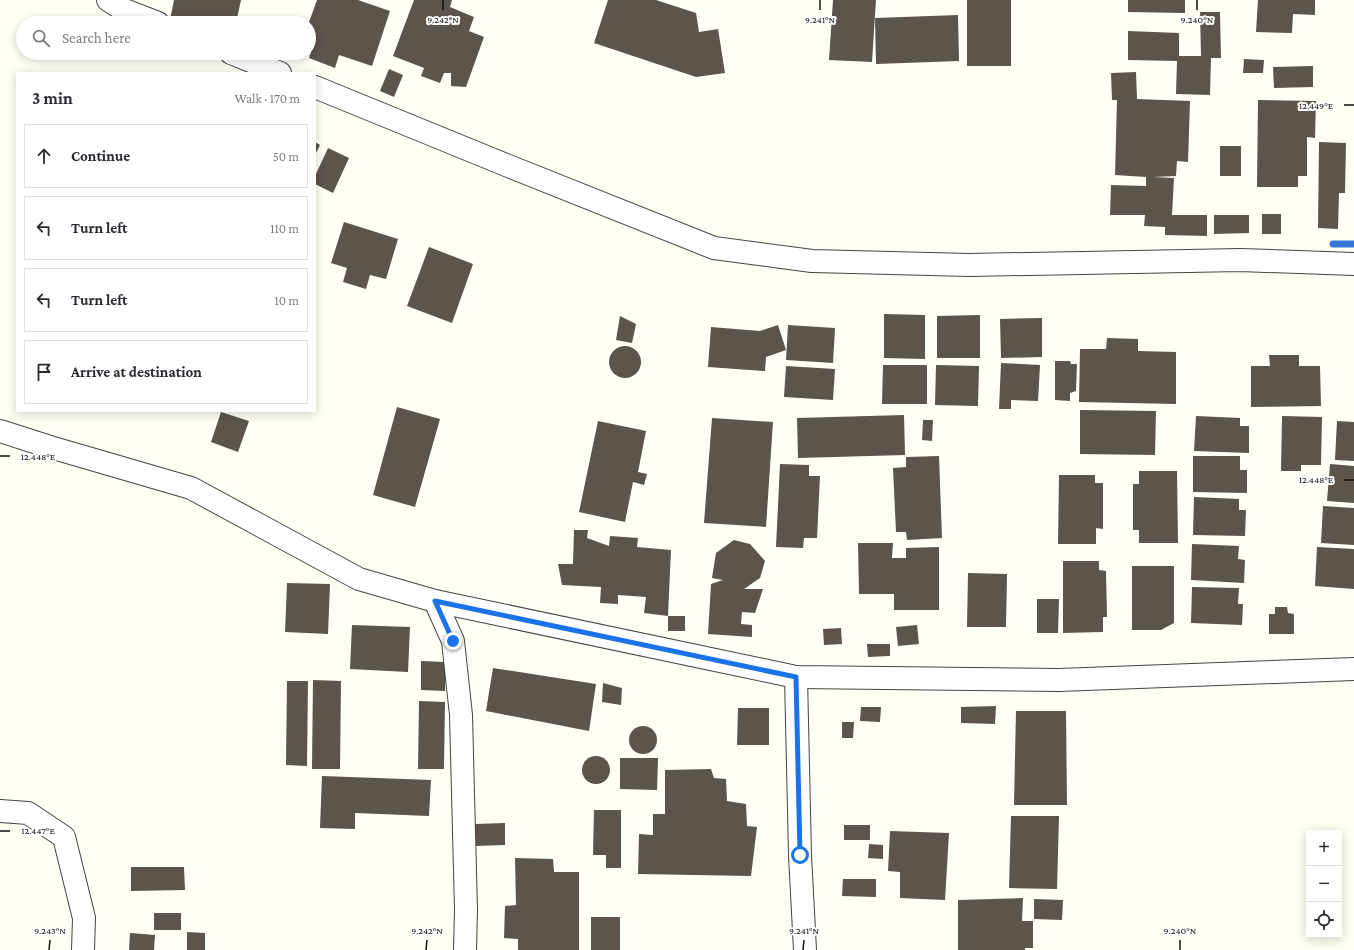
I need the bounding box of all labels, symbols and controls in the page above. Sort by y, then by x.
text: 9.242°N [427,14,459,25]
text: 9.241°N [805,14,836,25]
text: 9.240°N [1181,14,1214,25]
search box [16,16,316,60]
icon: search [30,27,52,49]
text: Search here [62,30,131,46]
text: 3 min [32,89,73,108]
text: Walk · 170 m [235,91,300,106]
text: 12.449°E [1299,100,1334,111]
icon: ahead [33,145,55,167]
text: Continue [71,148,130,164]
text: 50 m [273,149,299,164]
icon: left [33,217,55,239]
text: Turn left [71,220,127,236]
text: 110 m [270,221,299,236]
icon: left [33,289,55,311]
text: Turn left [71,292,127,308]
text: 10 m [274,293,299,308]
icon: arrive [33,361,55,383]
text: Arrive at destination [71,364,202,380]
text: 12.448°E [21,451,56,462]
text: 12.448°E [1299,474,1334,485]
route end [444,632,462,650]
text: 12.447°E [21,825,55,836]
map controls [1306,830,1342,938]
button: + [1306,830,1342,866]
route start [791,846,809,864]
button: − [1306,866,1342,902]
button: locate [1306,902,1342,938]
text: 9.243°N [34,925,66,936]
text: 9.242°N [411,925,443,936]
text: 9.241°N [789,925,820,936]
text: 9.240°N [1164,925,1197,936]

